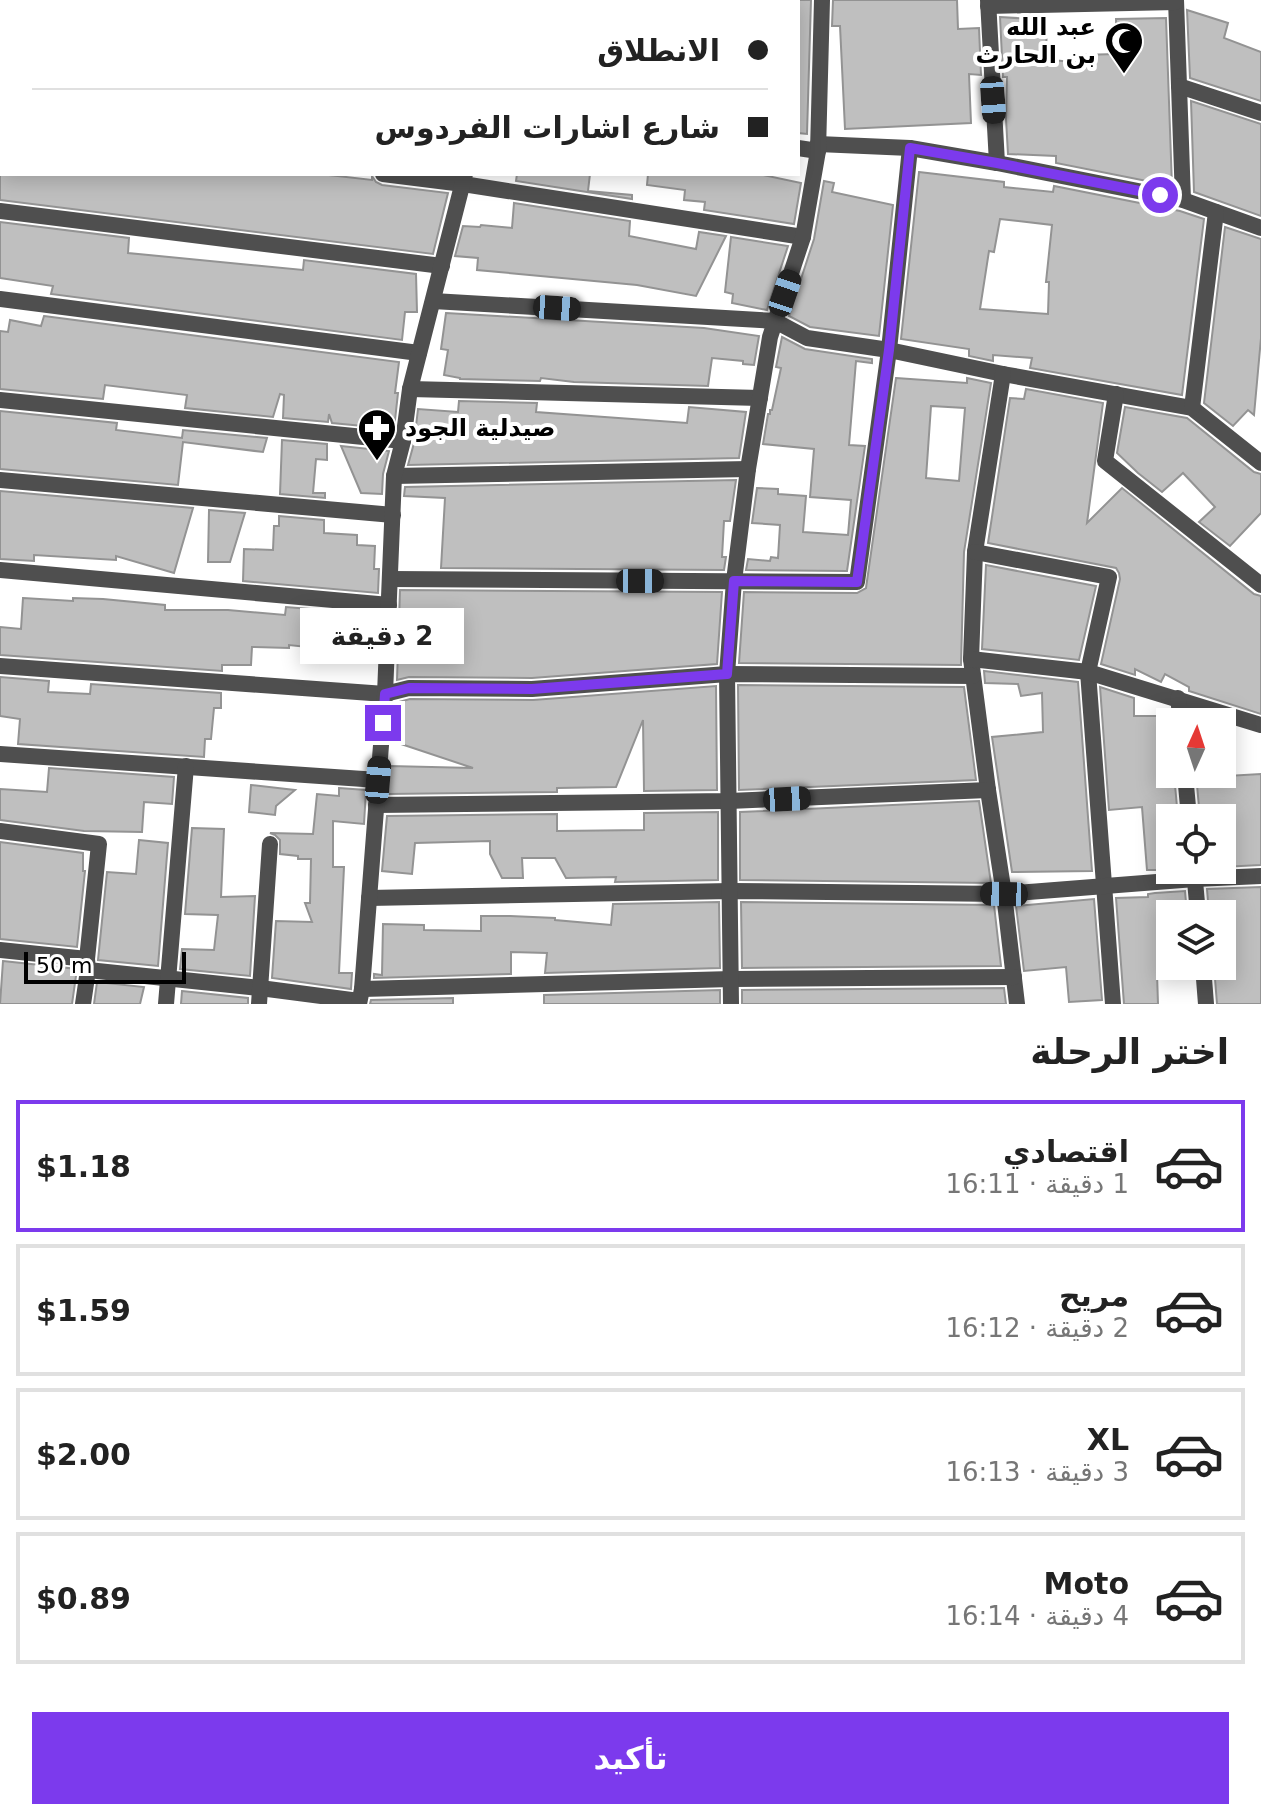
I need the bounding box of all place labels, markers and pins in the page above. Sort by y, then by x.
place label: عبد الله بن الحارث [976,13,1096,69]
mosque icon: عبد الله بن الحارث [1103,20,1145,75]
pharmacy icon: صيدلية الجود [356,407,398,462]
place label: صيدلية الجود [405,414,555,442]

